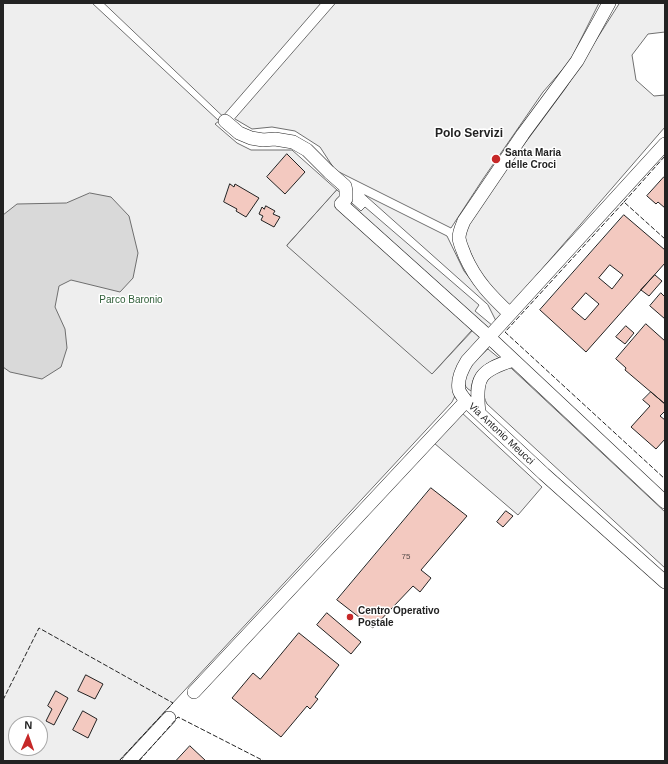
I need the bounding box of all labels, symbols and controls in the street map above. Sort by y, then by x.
district label: Polo Servizi [435,127,503,141]
place label: Santa Maria delle Croci [505,147,561,170]
marker: Santa Maria delle Croci [490,153,502,165]
park label: Parco Baronio [99,294,163,306]
street label: Via Antonio Meucci [466,400,536,468]
house number: 75 [402,552,410,562]
place label: Centro Operativo Postale [358,605,440,628]
marker: Centro Operativo Postale [345,612,355,622]
north arrow [8,716,48,756]
text: N [24,719,33,731]

